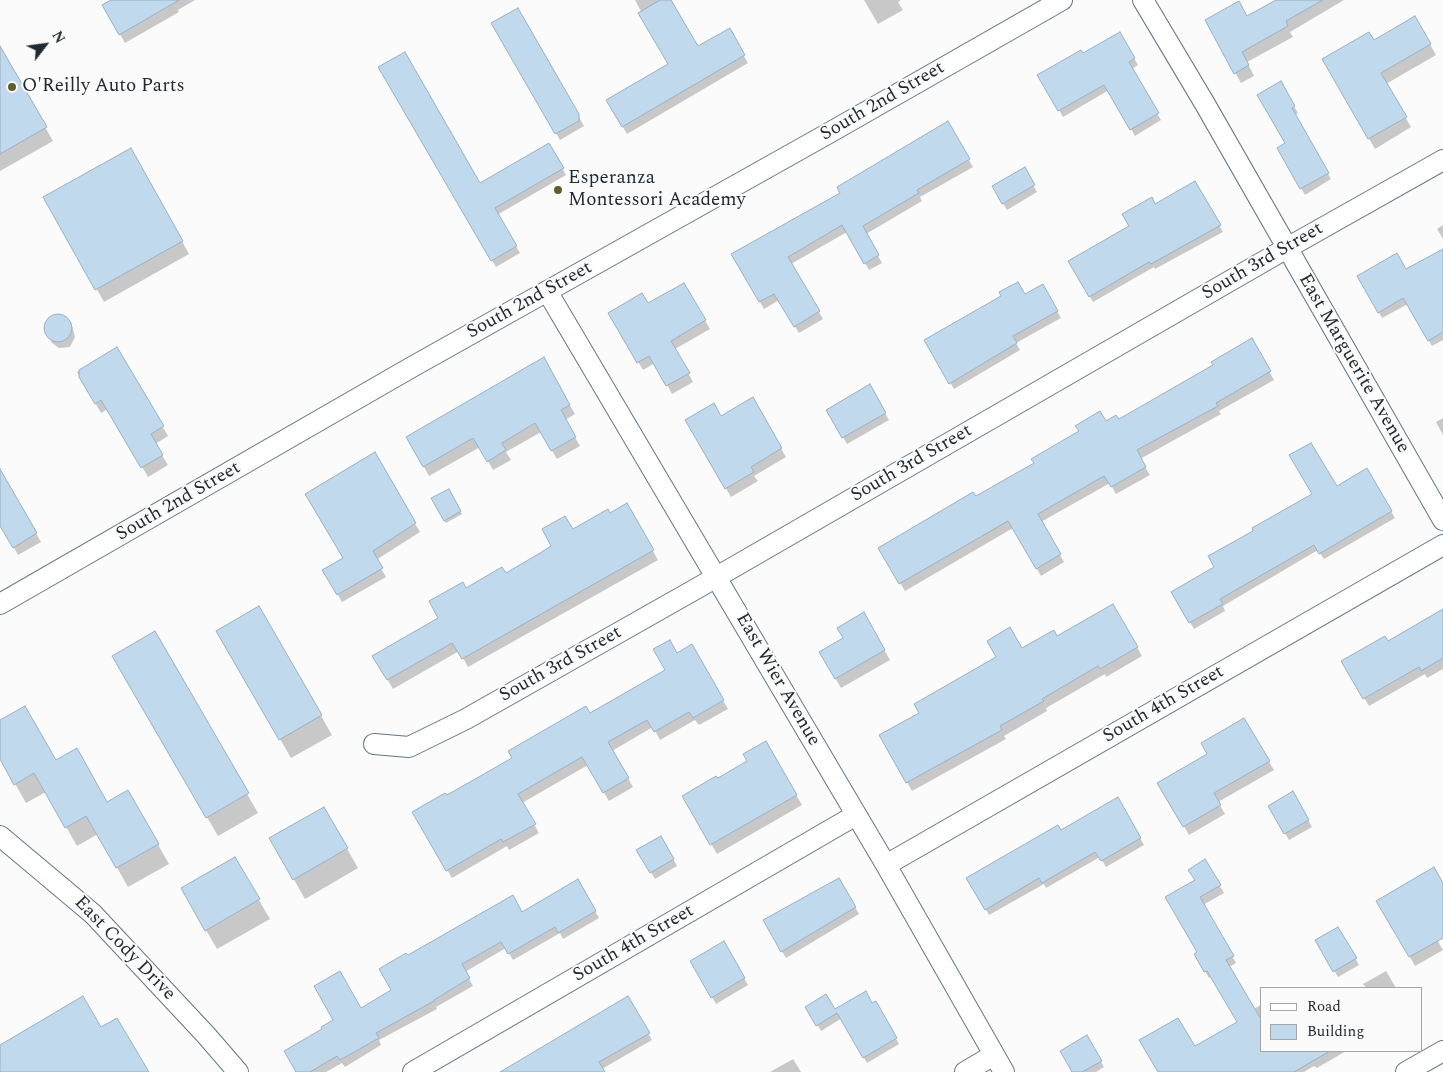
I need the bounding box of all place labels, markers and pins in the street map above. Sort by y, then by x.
place label: O'Reilly Auto Parts [22,76,185,98]
marker: O'Reilly Auto Parts [6,81,18,93]
place label: Esperanza Montessori Academy [568,168,746,212]
marker: Esperanza Montessori Academy [552,184,564,196]

